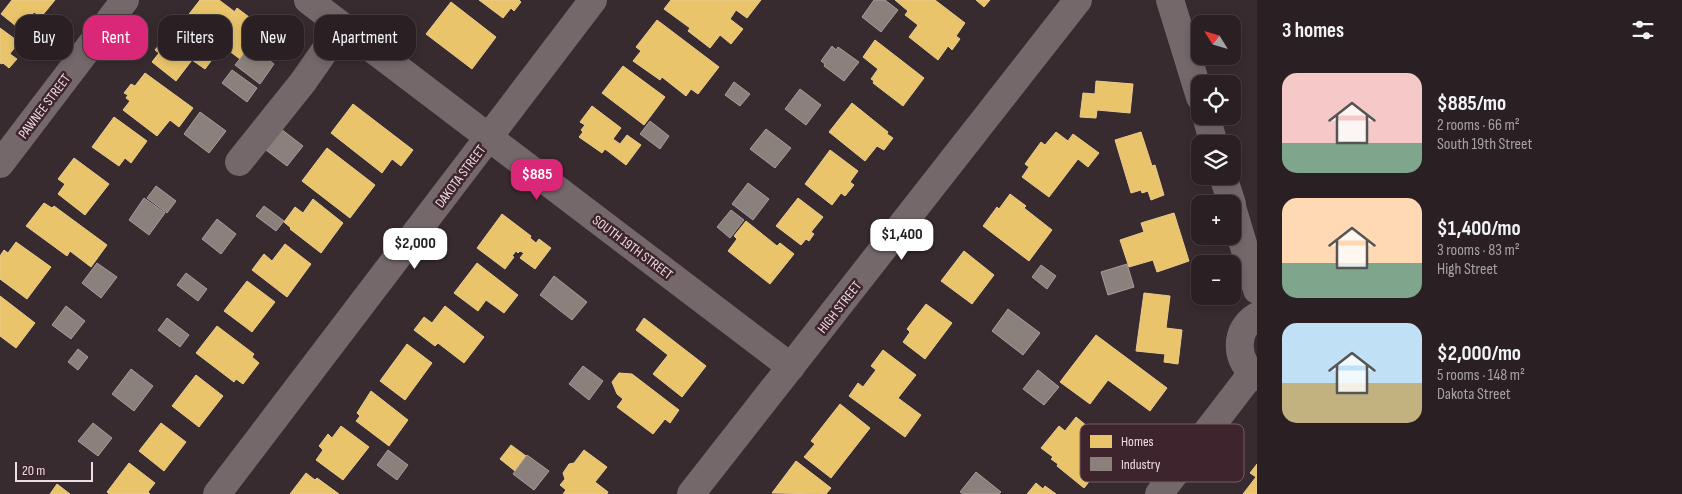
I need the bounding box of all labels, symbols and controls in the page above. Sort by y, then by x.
chip: Buy [15,15,73,60]
chip: Rent [83,15,148,60]
chip: Filters [158,15,232,60]
chip: New [242,15,304,60]
chip: Apartment [314,15,416,60]
north arrow [1191,15,1241,65]
map controls [1191,15,1241,305]
icon: filters [1629,16,1657,44]
text: 3 homes [1282,18,1344,43]
street label: PAWNEE STREET [15,70,74,142]
button: locate [1191,75,1241,125]
text: $885/mo [1437,91,1506,116]
icon: home [1322,93,1382,153]
text: 2 rooms · 66 m² [1437,116,1520,135]
button: layers [1191,135,1241,185]
text: South 19th Street [1437,135,1532,154]
street label: DAKOTA STREET [431,141,490,211]
pin: $885 [507,158,567,201]
text: $885 [522,165,552,184]
button: + [1191,195,1241,245]
street label: SOUTH 19TH STREET [589,212,676,283]
text: $1,400/mo [1437,216,1521,241]
pin: $1,400 [861,218,943,261]
icon: home [1322,218,1382,278]
text: $1,400 [881,225,923,244]
pin: $2,000 [374,228,456,270]
text: $2,000 [394,234,436,253]
text: 3 rooms · 83 m² [1437,241,1520,260]
button: − [1191,255,1241,305]
text: High Street [1437,260,1498,279]
street label: HIGH STREET [814,278,865,337]
text: $2,000/mo [1437,341,1521,366]
icon: home [1322,343,1382,403]
text: 5 rooms · 148 m² [1437,366,1525,385]
text: Dakota Street [1437,385,1511,404]
legend [1080,424,1244,482]
text: Homes [1121,433,1154,450]
text: Industry [1121,456,1161,473]
scale bar [15,459,92,482]
text: 20 m [22,462,45,479]

